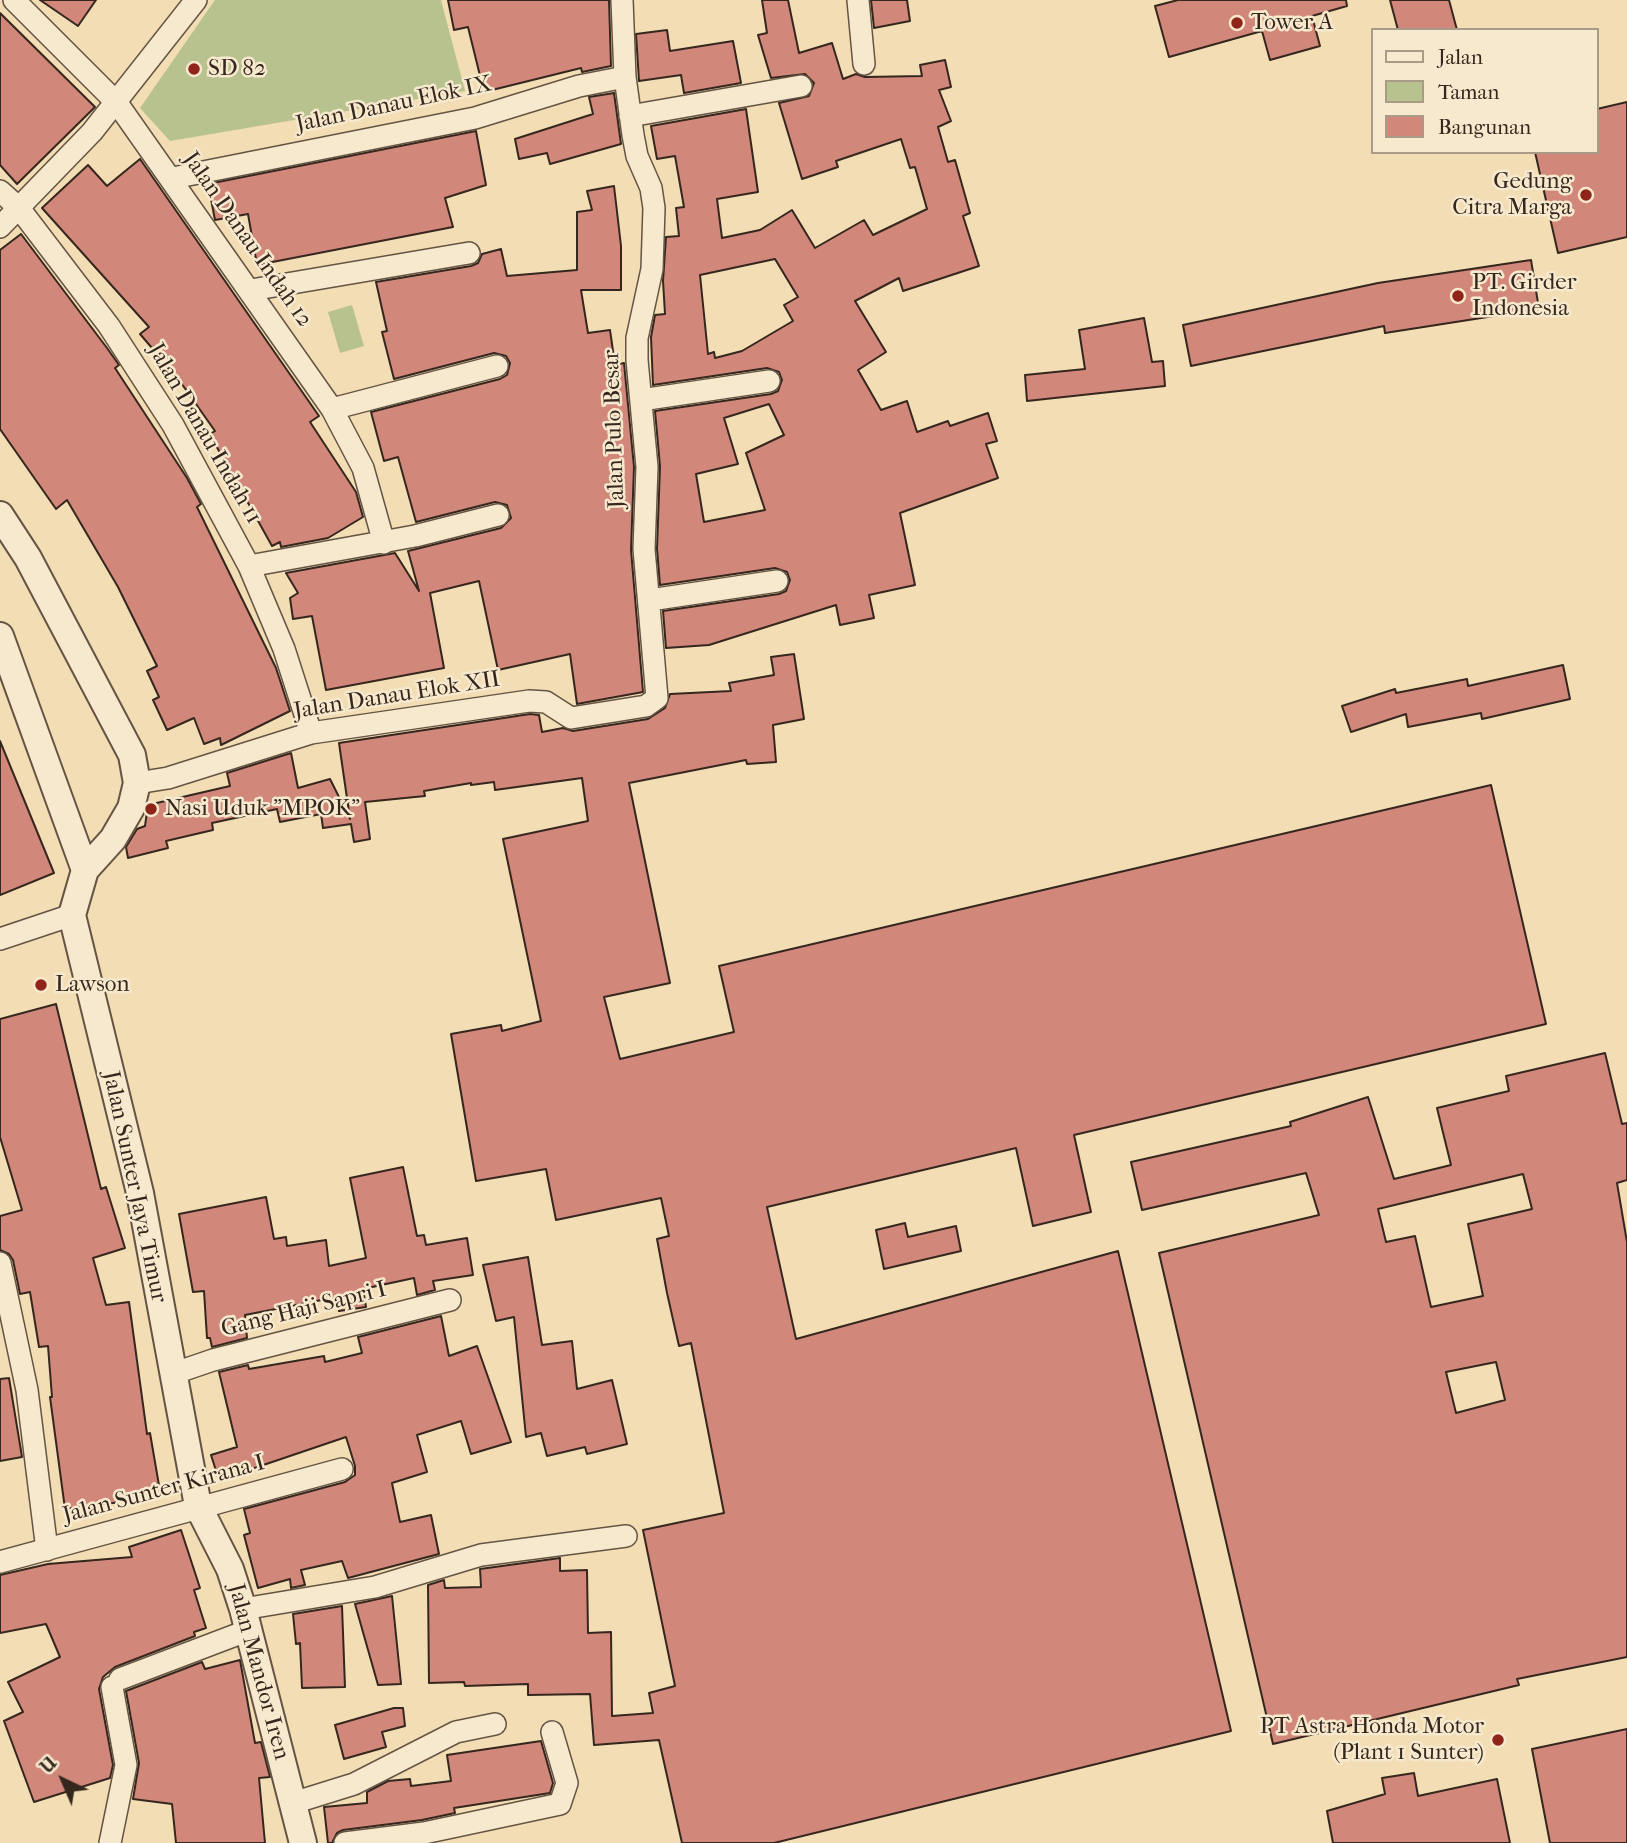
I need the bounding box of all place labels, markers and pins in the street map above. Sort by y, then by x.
place label: Tower A [1251,9,1333,37]
marker: Tower A [1229,15,1245,31]
place label: SD 82 [208,55,266,83]
marker: SD 82 [186,61,202,77]
place label: Gedung Citra Marga [1452,168,1572,222]
marker: Gedung Citra Marga [1578,187,1594,203]
place label: PT. Girder Indonesia [1472,269,1576,323]
marker: PT. Girder Indonesia [1450,288,1466,304]
place label: Nasi Uduk "MPOK" [165,795,360,823]
marker: Nasi Uduk "MPOK" [143,801,159,817]
place label: Lawson [55,971,130,999]
marker: Lawson [33,977,49,993]
place label: PT Astra Honda Motor (Plant 1 Sunter) [1260,1713,1484,1767]
marker: PT Astra Honda Motor (Plant 1 Sunter) [1490,1732,1506,1748]

